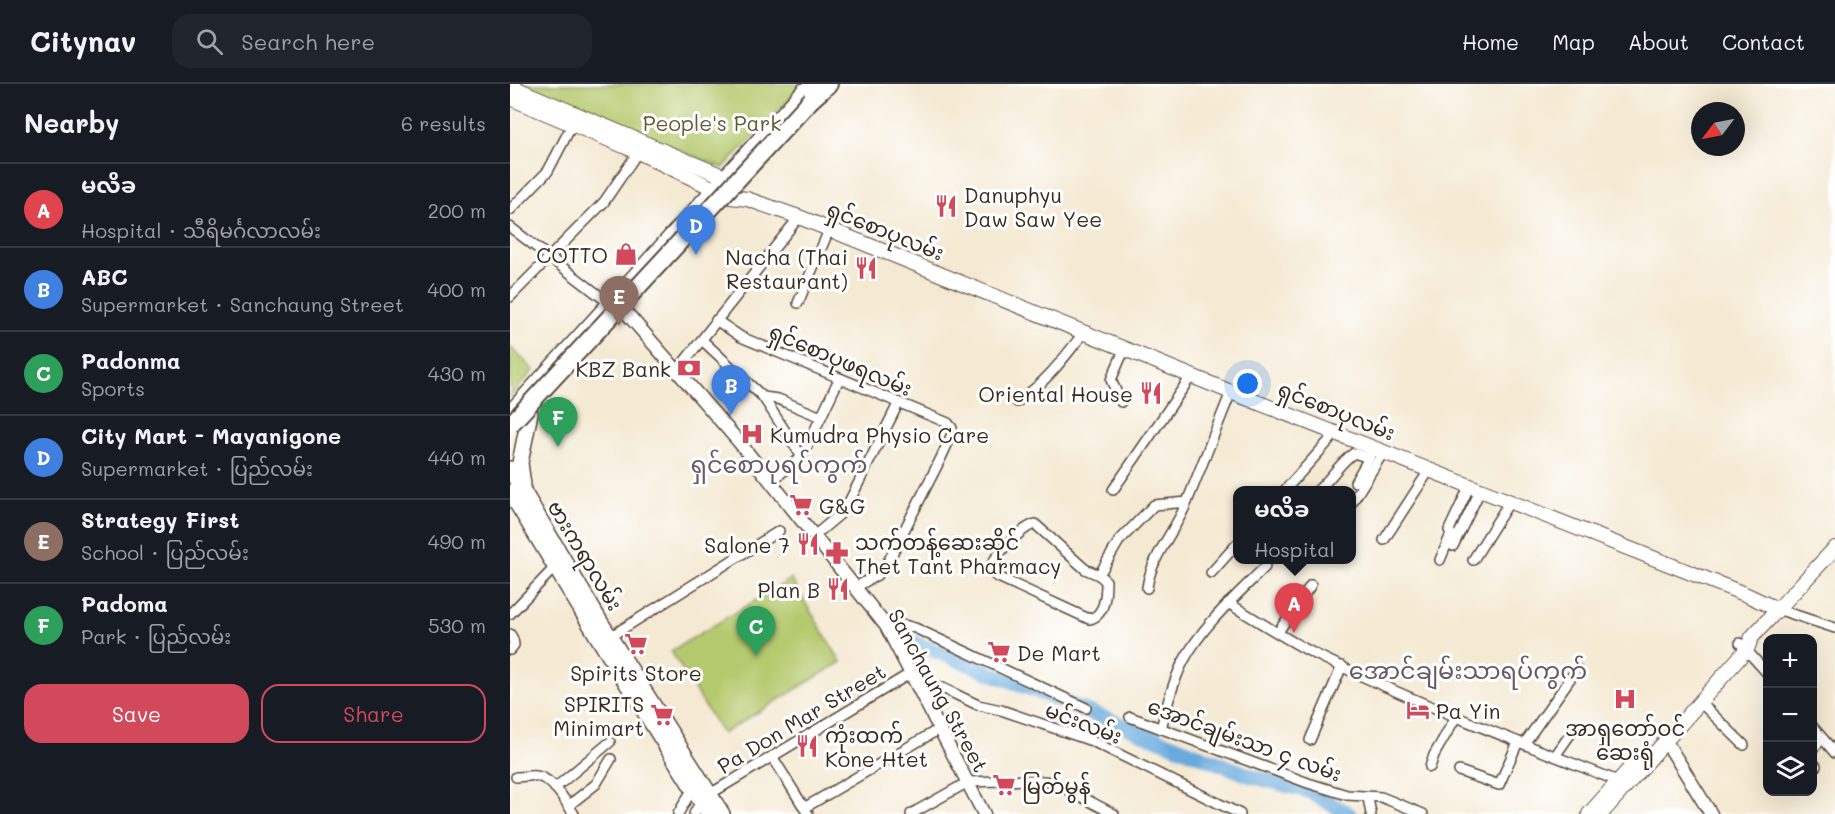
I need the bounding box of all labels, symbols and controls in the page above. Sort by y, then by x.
search box [172,14,592,68]
text: Citynav [30,23,136,59]
icon: search [193,25,226,58]
text: Search here [241,27,375,56]
text: Home [1462,28,1519,55]
text: Map [1552,28,1595,55]
text: About [1628,28,1689,55]
text: Contact [1722,28,1805,55]
north arrow [1691,102,1745,156]
text: Nearby [24,106,119,140]
park label: People's Park [643,109,781,136]
text: 6 results [401,110,486,136]
text: မလိခ [81,170,136,199]
place label: Danuphyu Daw Saw Yee [964,181,1102,232]
street label: ရှင်စောပုလမ်း [822,193,949,270]
restaurant icon: Danuphyu Daw Saw Yee [933,193,959,219]
text: A [37,197,50,223]
text: 200 m [428,197,486,223]
pin: D [676,206,716,255]
text: Hospital · သီရိမင်္ဂလာလမ်း [81,217,321,243]
place label: COTTO [536,241,608,268]
shop icon: COTTO [613,241,639,267]
place label: Nacha (Thai Restaurant) [725,243,848,294]
restaurant icon: Nacha (Thai Restaurant) [853,255,879,281]
text: ABC [81,262,128,291]
text: B [37,276,50,302]
text: 400 m [427,276,486,302]
pin: E [600,276,638,326]
text: Supermarket · Sanchaung Street [81,291,404,317]
street label: ရှင်စောပုဖရလမ်း [764,316,917,406]
text: Padonma [81,346,180,375]
place label: KBZ Bank [575,355,671,382]
bank icon: KBZ Bank [676,355,702,381]
text: C [36,360,51,386]
text: 430 m [428,360,486,386]
pin: B [712,366,750,415]
your location [1233,369,1262,398]
street label: ရှင်စောပုလမ်း [1273,373,1400,450]
text: Sports [81,375,145,401]
place label: Oriental House [978,380,1133,407]
restaurant icon: Oriental House [1138,380,1164,406]
pin: F [538,398,578,447]
text: City Mart - Mayanigone [81,421,341,450]
hospital icon: Kumudra Physio Care [739,421,765,447]
place label: Kumudra Physio Care [770,421,989,448]
text: D [36,444,51,470]
text: 440 m [428,444,486,470]
district label: ရှင်စောပုရပ်ကွက် [691,448,867,484]
text: Supermarket · ပြည်လမ်း [81,455,313,481]
popup [1233,486,1356,564]
supermarket icon: G&G [788,492,814,518]
place label: G&G [819,492,865,519]
street label: ဗားကရာလမ်း [538,494,630,618]
text: မလိခ [1254,494,1309,523]
text: Strategy First [81,505,239,534]
place label: သက်တန့်ဆေးဆိုင် Thet Tant Pharmacy [855,527,1061,579]
text: E [37,528,50,554]
text: 490 m [428,528,486,554]
place label: Salone 7 [704,531,790,558]
restaurant icon: Salone 7 [795,531,821,557]
text: Hospital [1254,536,1335,562]
text: School · ပြည်လမ်း [81,539,249,565]
pharmacy icon: သက်တန့်ဆေးဆိုင် Thet Tant Pharmacy [824,540,850,566]
place label: Plan B [757,576,820,603]
restaurant icon: Plan B [825,576,851,602]
pin: A [1274,584,1314,633]
text: Padoma [81,589,168,618]
street label: Sanchaung Street [883,604,995,776]
pin: C [736,606,776,656]
text: F [37,612,50,638]
text: 530 m [428,612,486,638]
text: Park · ပြည်လမ်း [81,623,231,649]
supermarket icon: Spirits Store [623,631,649,657]
map controls [1763,634,1817,796]
button: + [1763,634,1817,688]
supermarket icon: De Mart [986,639,1012,665]
place label: De Mart [1017,639,1101,666]
district label: အောင်ချမ်းသာရပ်ကွက် [1349,654,1587,690]
street label: Pa Don Mar Street [712,657,890,779]
place label: Spirits Store [570,659,702,686]
button: Save [24,684,249,743]
button: Share [261,684,486,743]
hospital icon: အာရှတော်ဝင် ဆေးရုံ [1612,686,1638,712]
button: − [1763,688,1817,742]
place label: SPIRITS Minimart [553,690,644,741]
street label: အောင်ချမ်းသာ ၄ လမ်း [1142,690,1346,792]
street label: မင်းလမ်း [1042,694,1127,749]
hotel icon: Pa Yin [1405,697,1431,723]
place label: Pa Yin [1436,697,1500,724]
supermarket icon: SPIRITS Minimart [649,702,675,728]
place label: အာရှတော်ဝင် ဆေးရုံ [1565,713,1685,770]
place label: ကုံးထက် Kone Htet [825,720,928,772]
restaurant icon: ကုံးထက် Kone Htet [794,733,820,759]
button: layers [1763,742,1817,796]
place label: မြတ်မွန် [1022,771,1091,804]
supermarket icon: မြတ်မွန် [991,772,1017,798]

